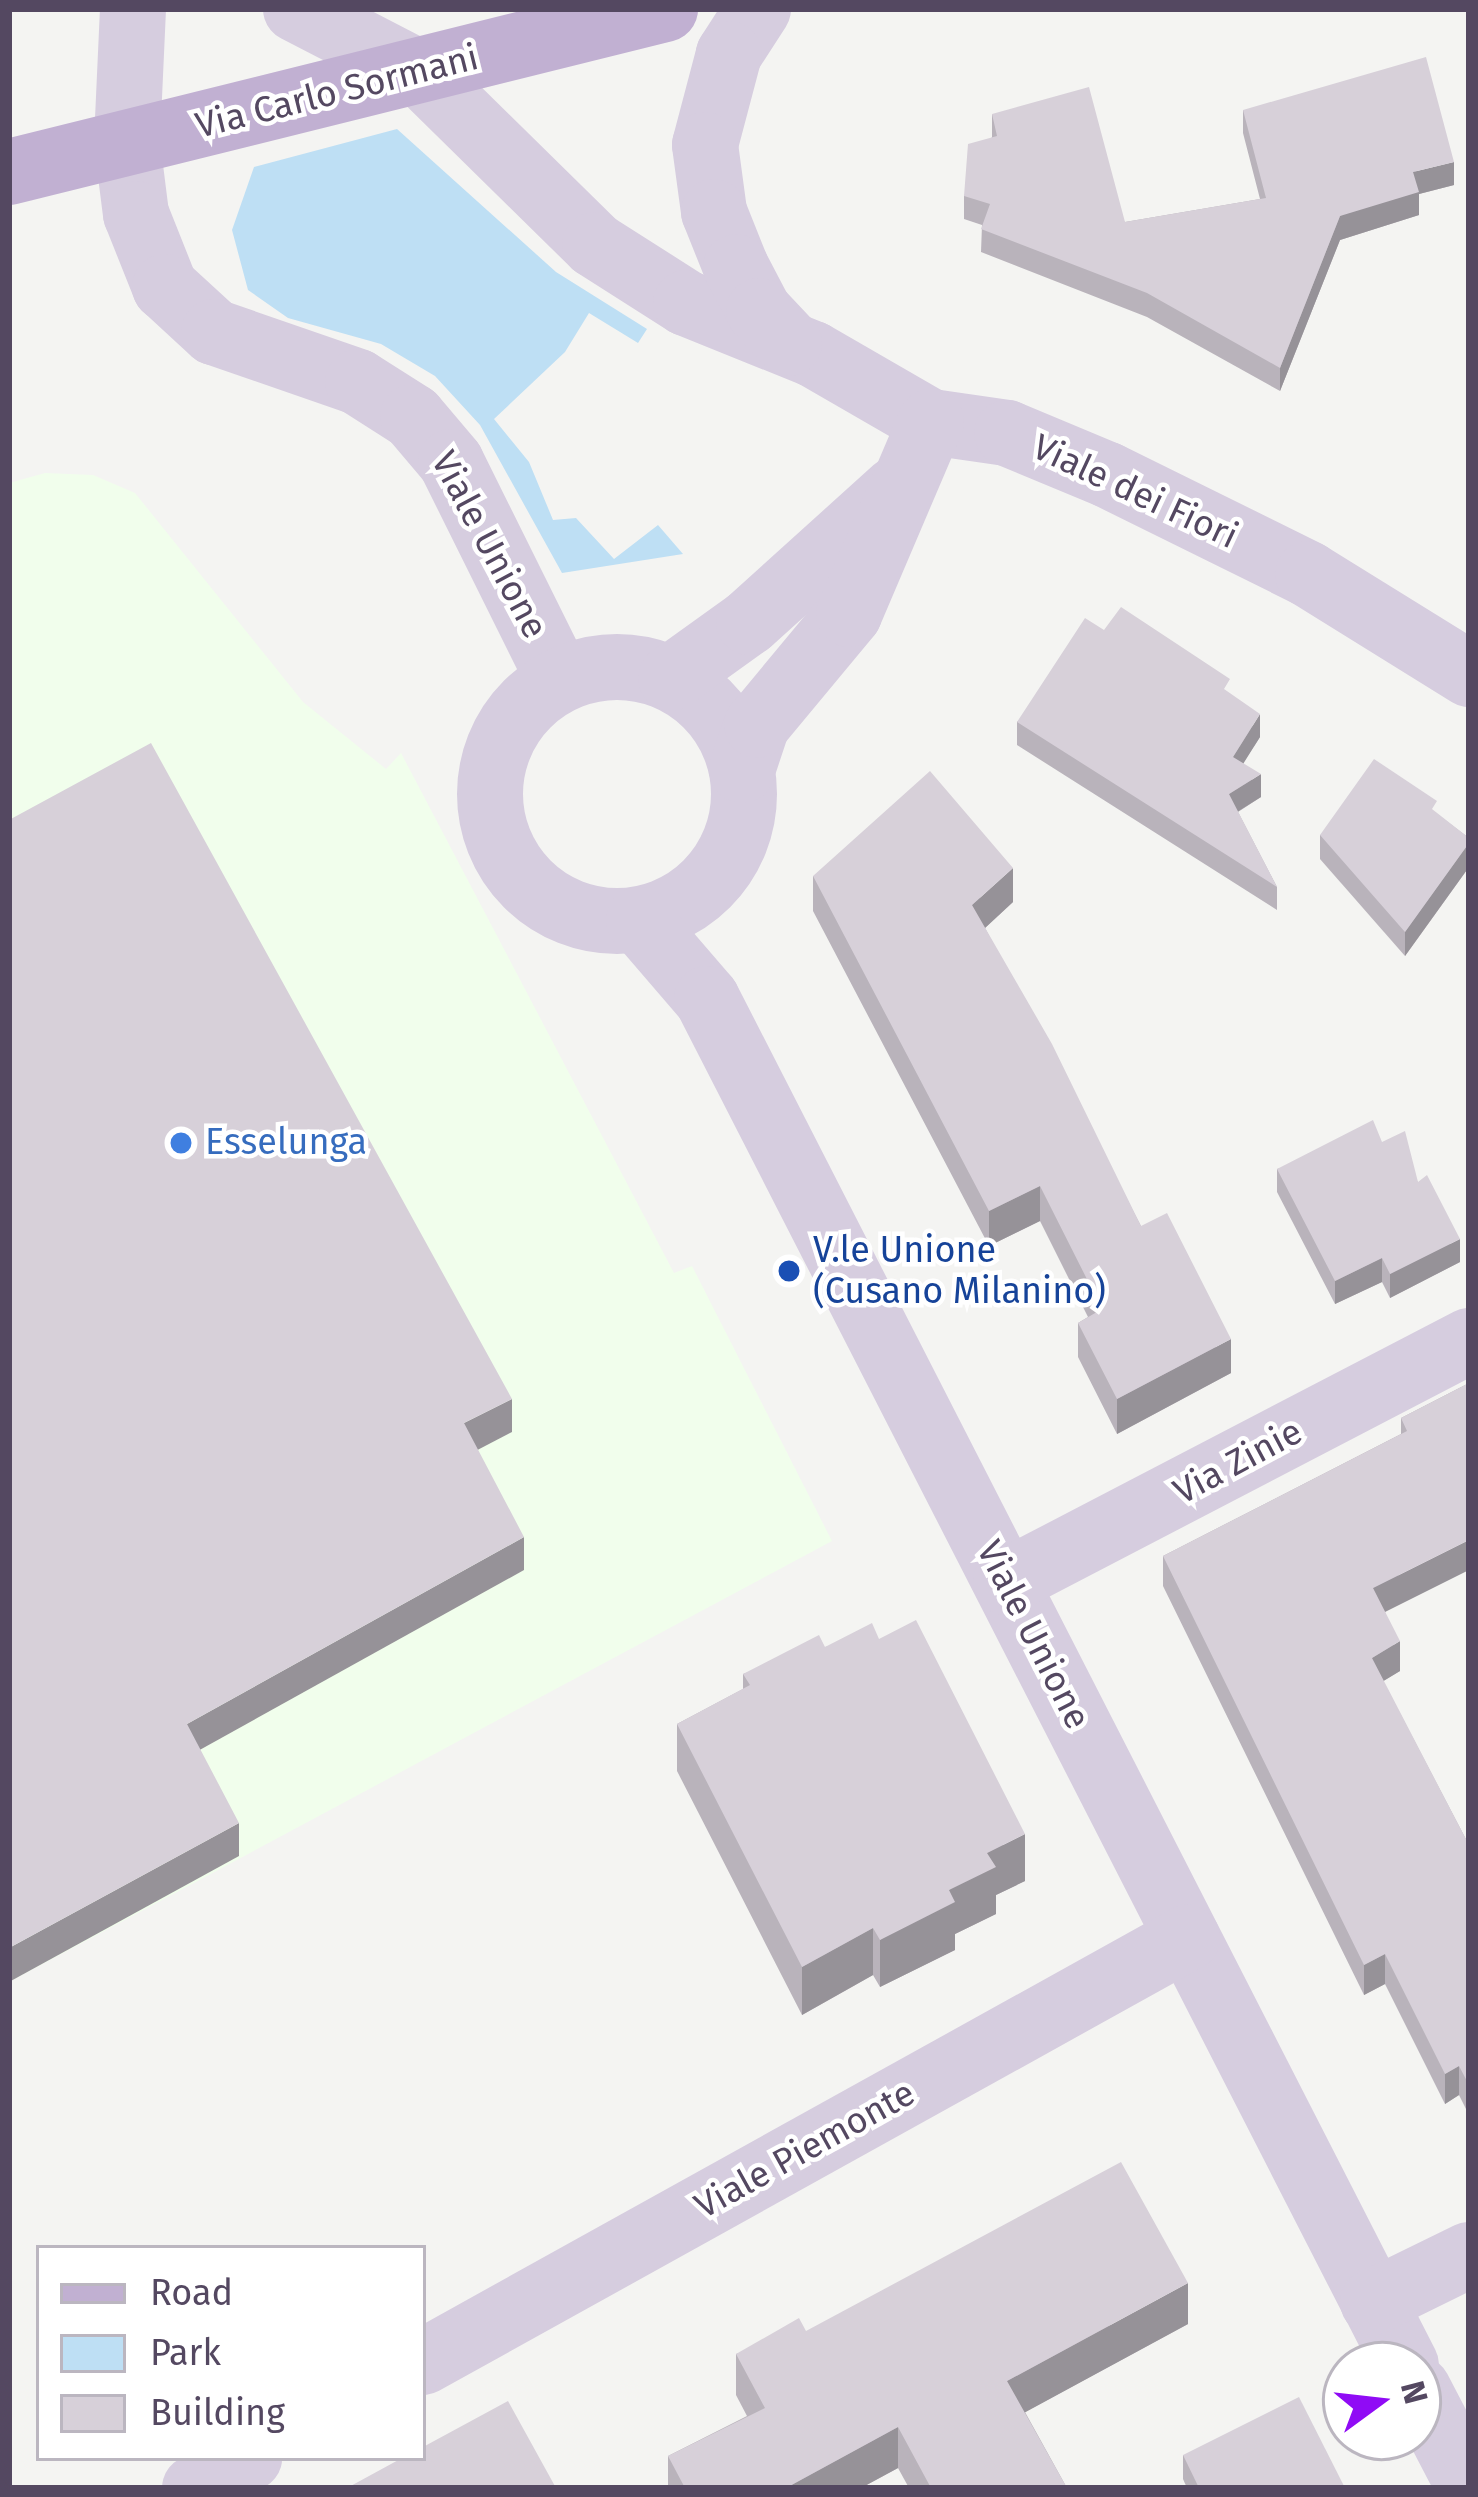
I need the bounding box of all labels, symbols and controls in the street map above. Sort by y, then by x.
street label: Via Carlo Sormani [191,36,483,148]
street label: Viale dei Fiori [1026,426,1244,558]
street label: Viale Unione [422,444,556,646]
place label: Esselunga [205,1121,367,1165]
marker: Esselunga [168,1130,194,1156]
place label: V.le Unione (Cusano Milanino) [813,1228,1106,1313]
marker: V.le Unione (Cusano Milanino) [776,1258,802,1284]
street label: Via Zinie [1166,1410,1310,1514]
street label: Viale Unione [967,1534,1099,1736]
street label: Viale Piemonte [688,2072,922,2228]
legend [36,2245,426,2461]
text: Road [150,2271,233,2315]
text: Park [150,2331,221,2375]
north arrow [1322,2341,1442,2461]
text: N [1392,2377,1436,2408]
text: Building [150,2391,285,2435]

